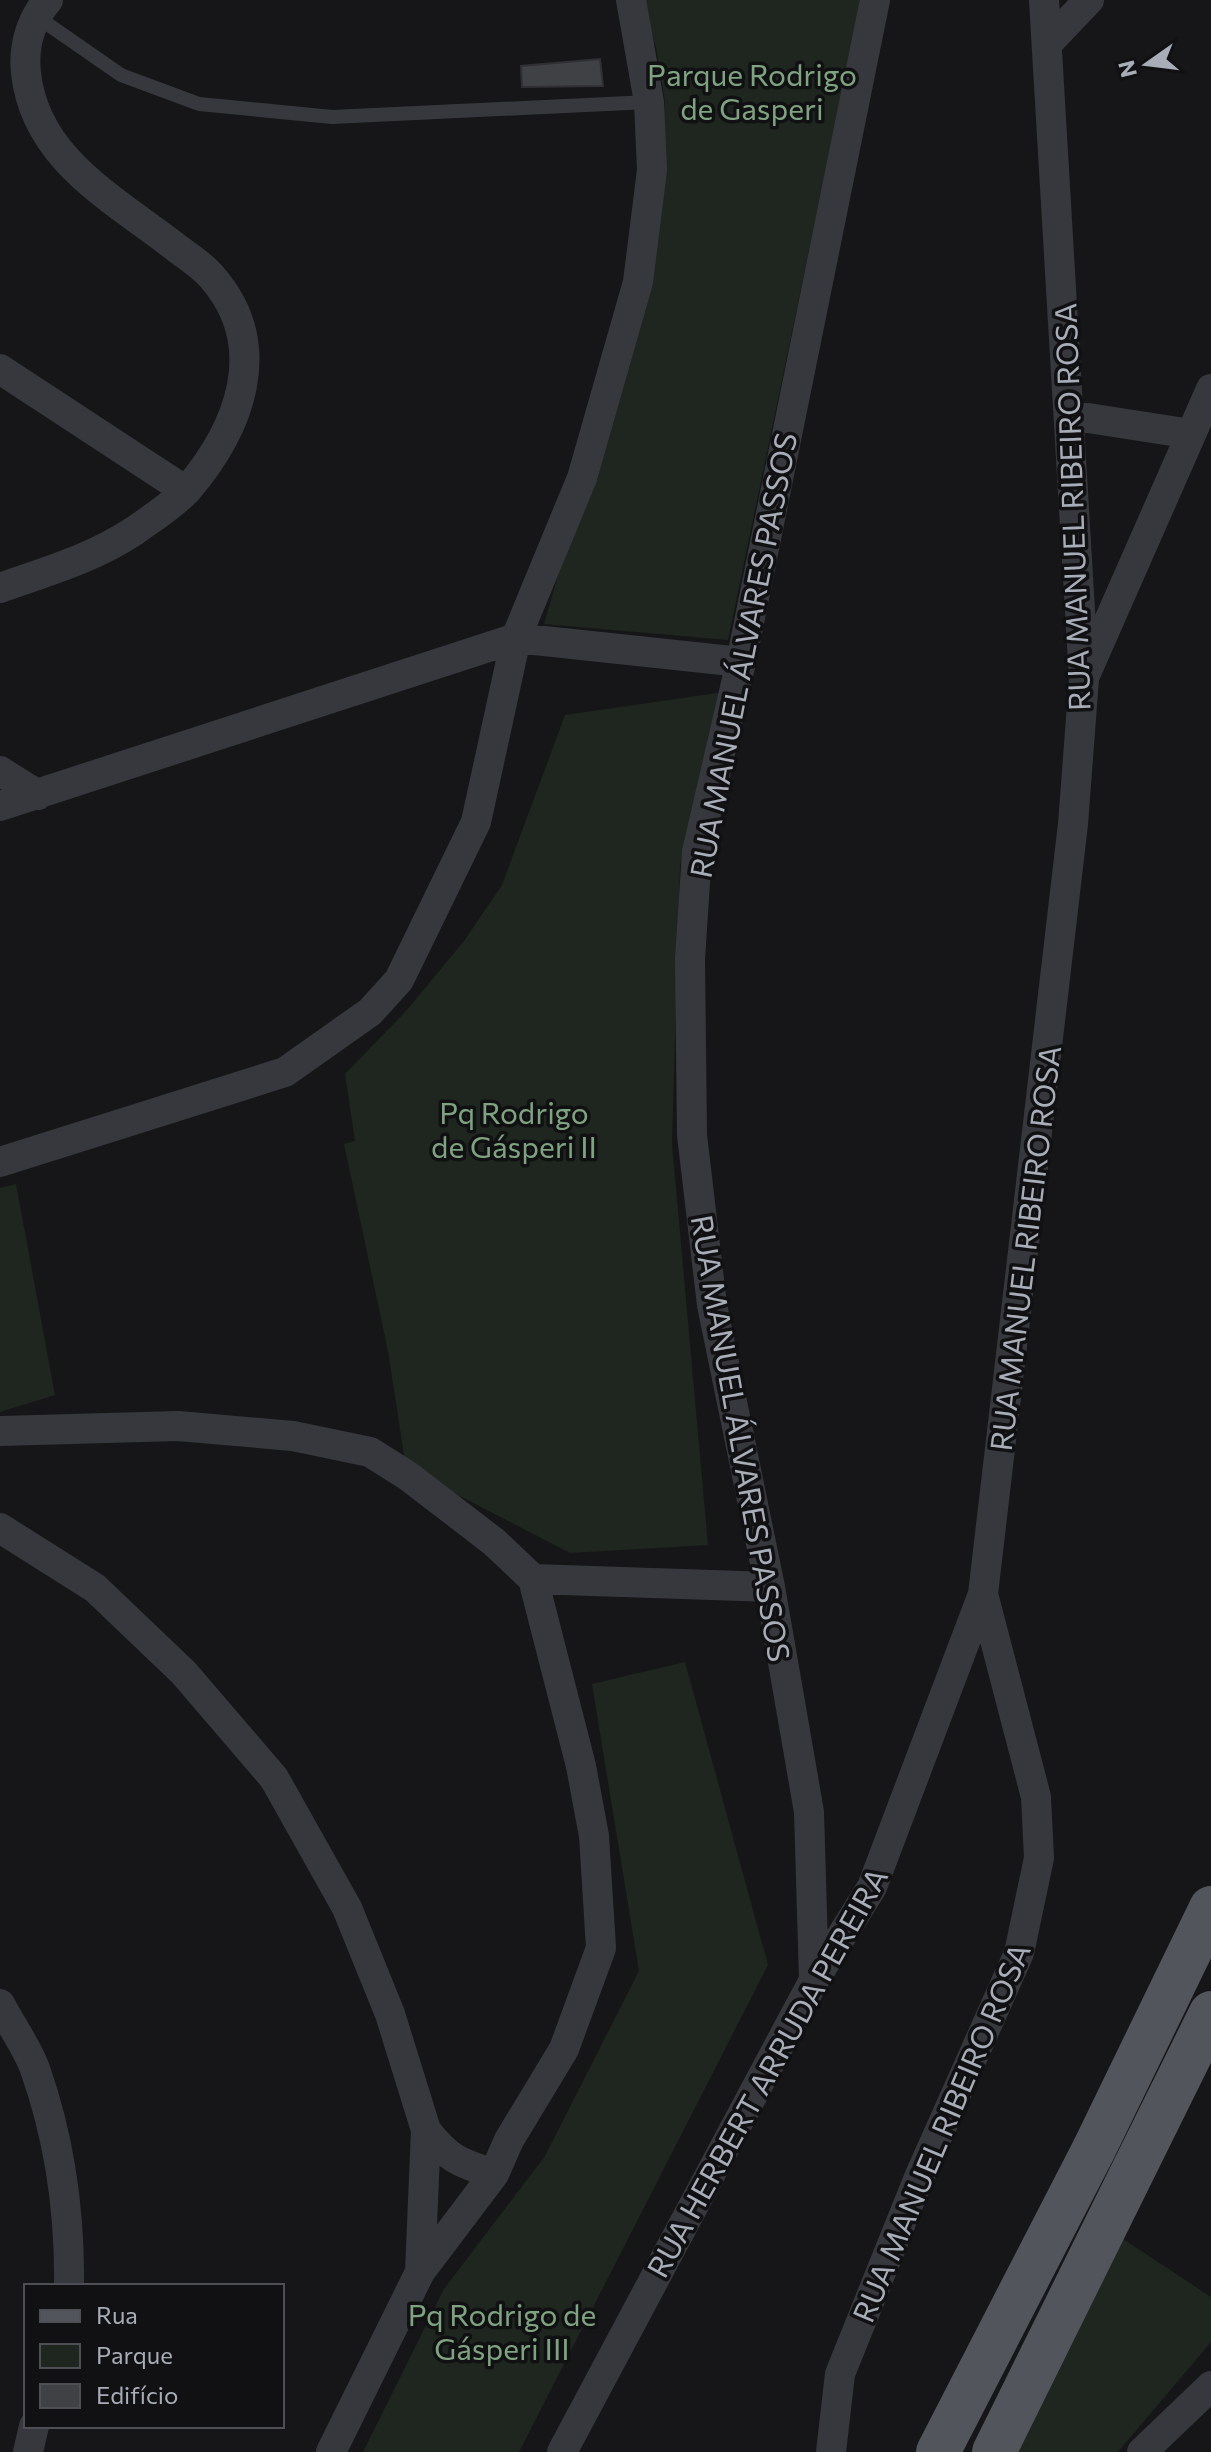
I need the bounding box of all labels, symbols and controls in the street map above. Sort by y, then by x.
north arrow [1107,24,1187,104]
park label: Parque Rodrigo de Gasperi [647,55,857,126]
text: N [1112,58,1142,80]
street label: RUA MANUEL RIBEIRO ROSA [1045,302,1097,712]
street label: RUA MANUEL ÁLVARES PASSOS [681,429,803,881]
street label: RUA MANUEL RIBEIRO ROSA [981,1043,1067,1453]
park label: Pq Rodrigo de Gásperi II [431,1093,597,1164]
street label: RUA MANUEL ÁLVARES PASSOS [684,1212,800,1664]
street label: RUA HERBERT ARRUDA PEREIRA [638,1861,894,2283]
street label: RUA MANUEL RIBEIRO ROSA [843,1937,1037,2327]
legend [24,2284,284,2428]
park label: Pq Rodrigo de Gásperi III [408,2295,596,2366]
text: Rua [96,2300,138,2329]
text: Parque [96,2340,173,2369]
text: Edifício [96,2380,178,2409]

